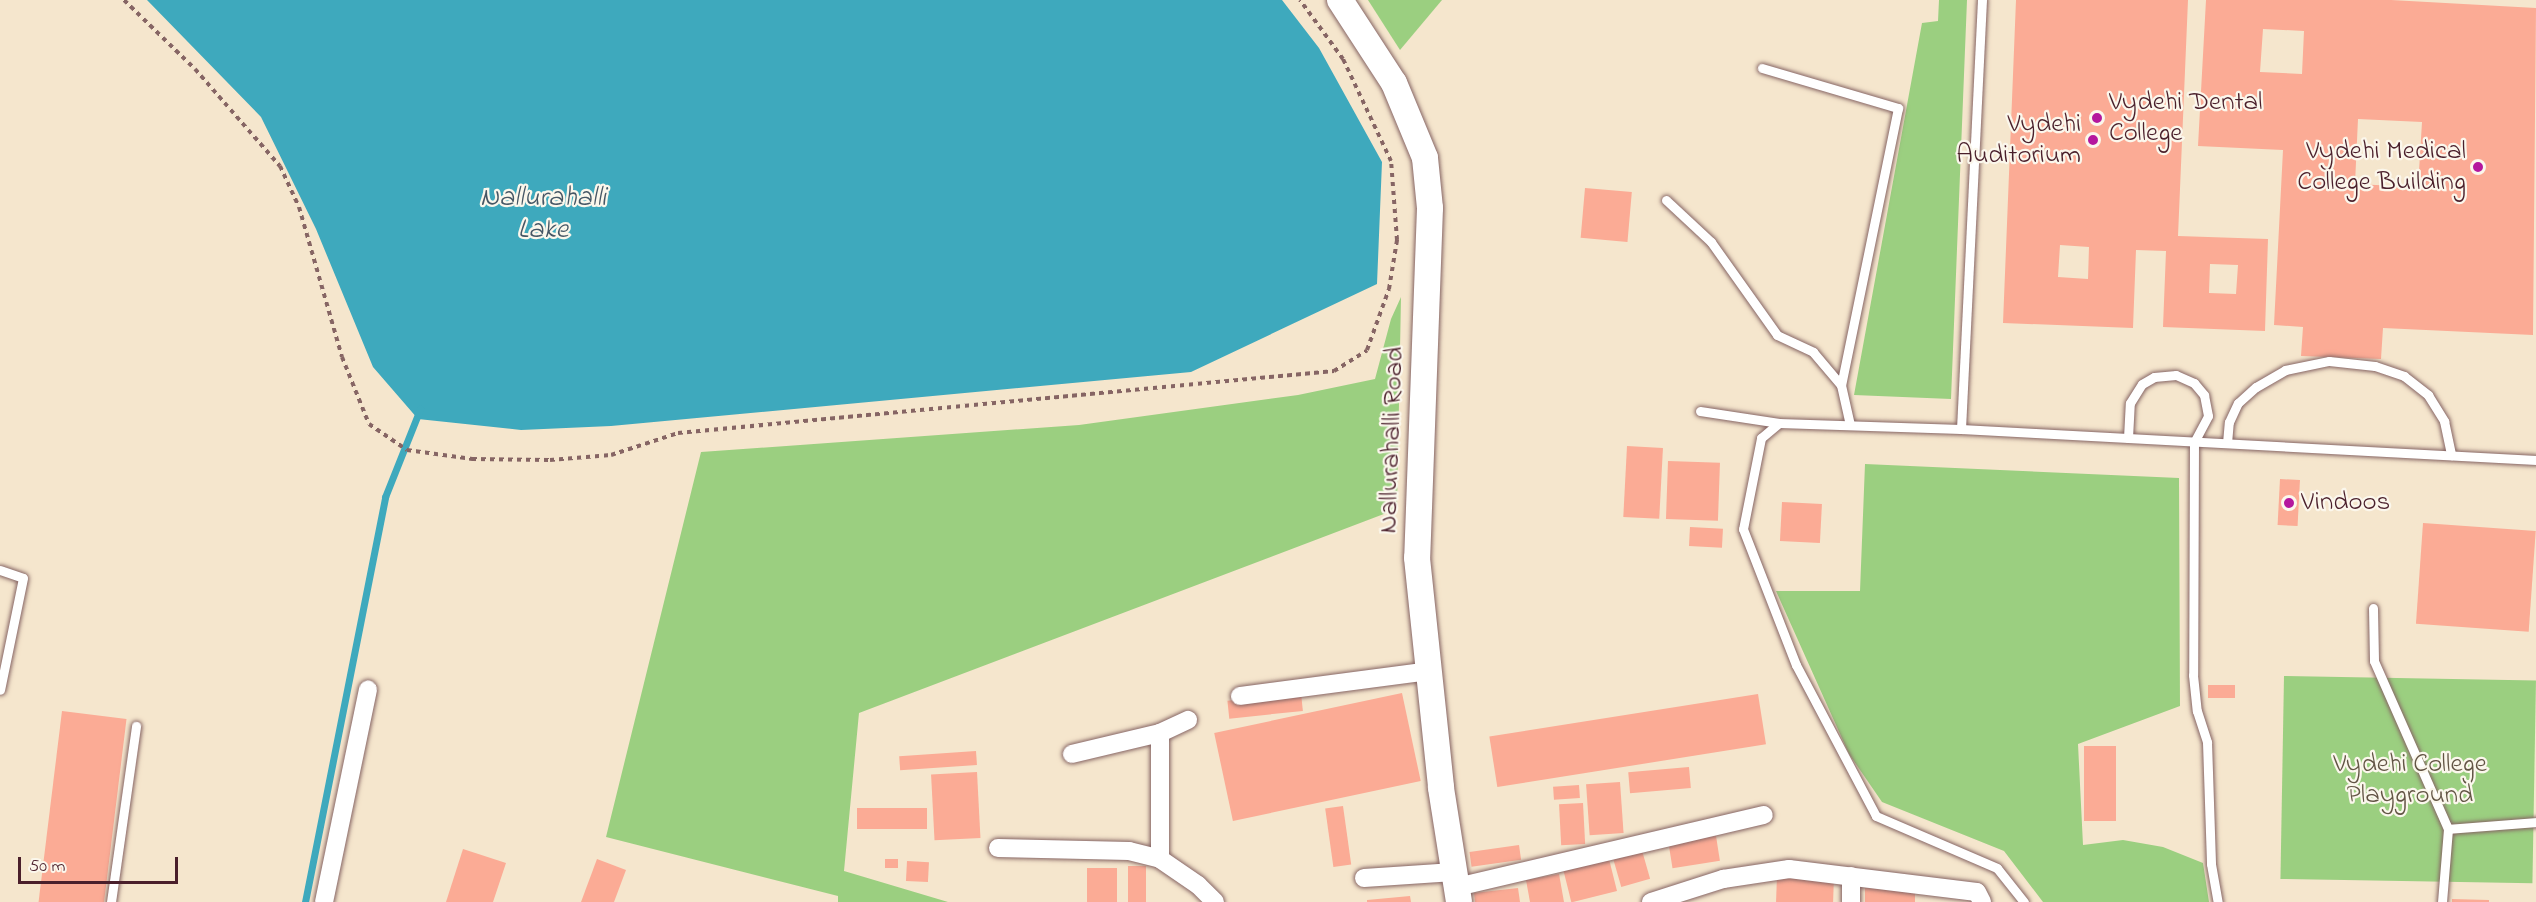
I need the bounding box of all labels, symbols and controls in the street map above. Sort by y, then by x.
place label: Vydehi Dental College [2109,86,2263,149]
place label: Vydehi Auditorium [1956,108,2081,171]
marker: Vydehi Dental College [2090,111,2104,125]
marker: Vydehi Auditorium [2086,133,2100,147]
place label: Vydehi Medical College Building [2297,135,2466,198]
marker: Vydehi Medical College Building [2471,160,2485,174]
water label: Nallurahalli Lake [480,182,606,248]
street label: Nallurahalli Road [1373,346,1411,534]
place label: Vindoos [2301,487,2390,519]
marker: Vindoos [2282,496,2296,510]
park label: Vydehi College Playground [2333,748,2487,811]
scale bar [21,845,182,883]
text: 50 m [29,854,66,880]

